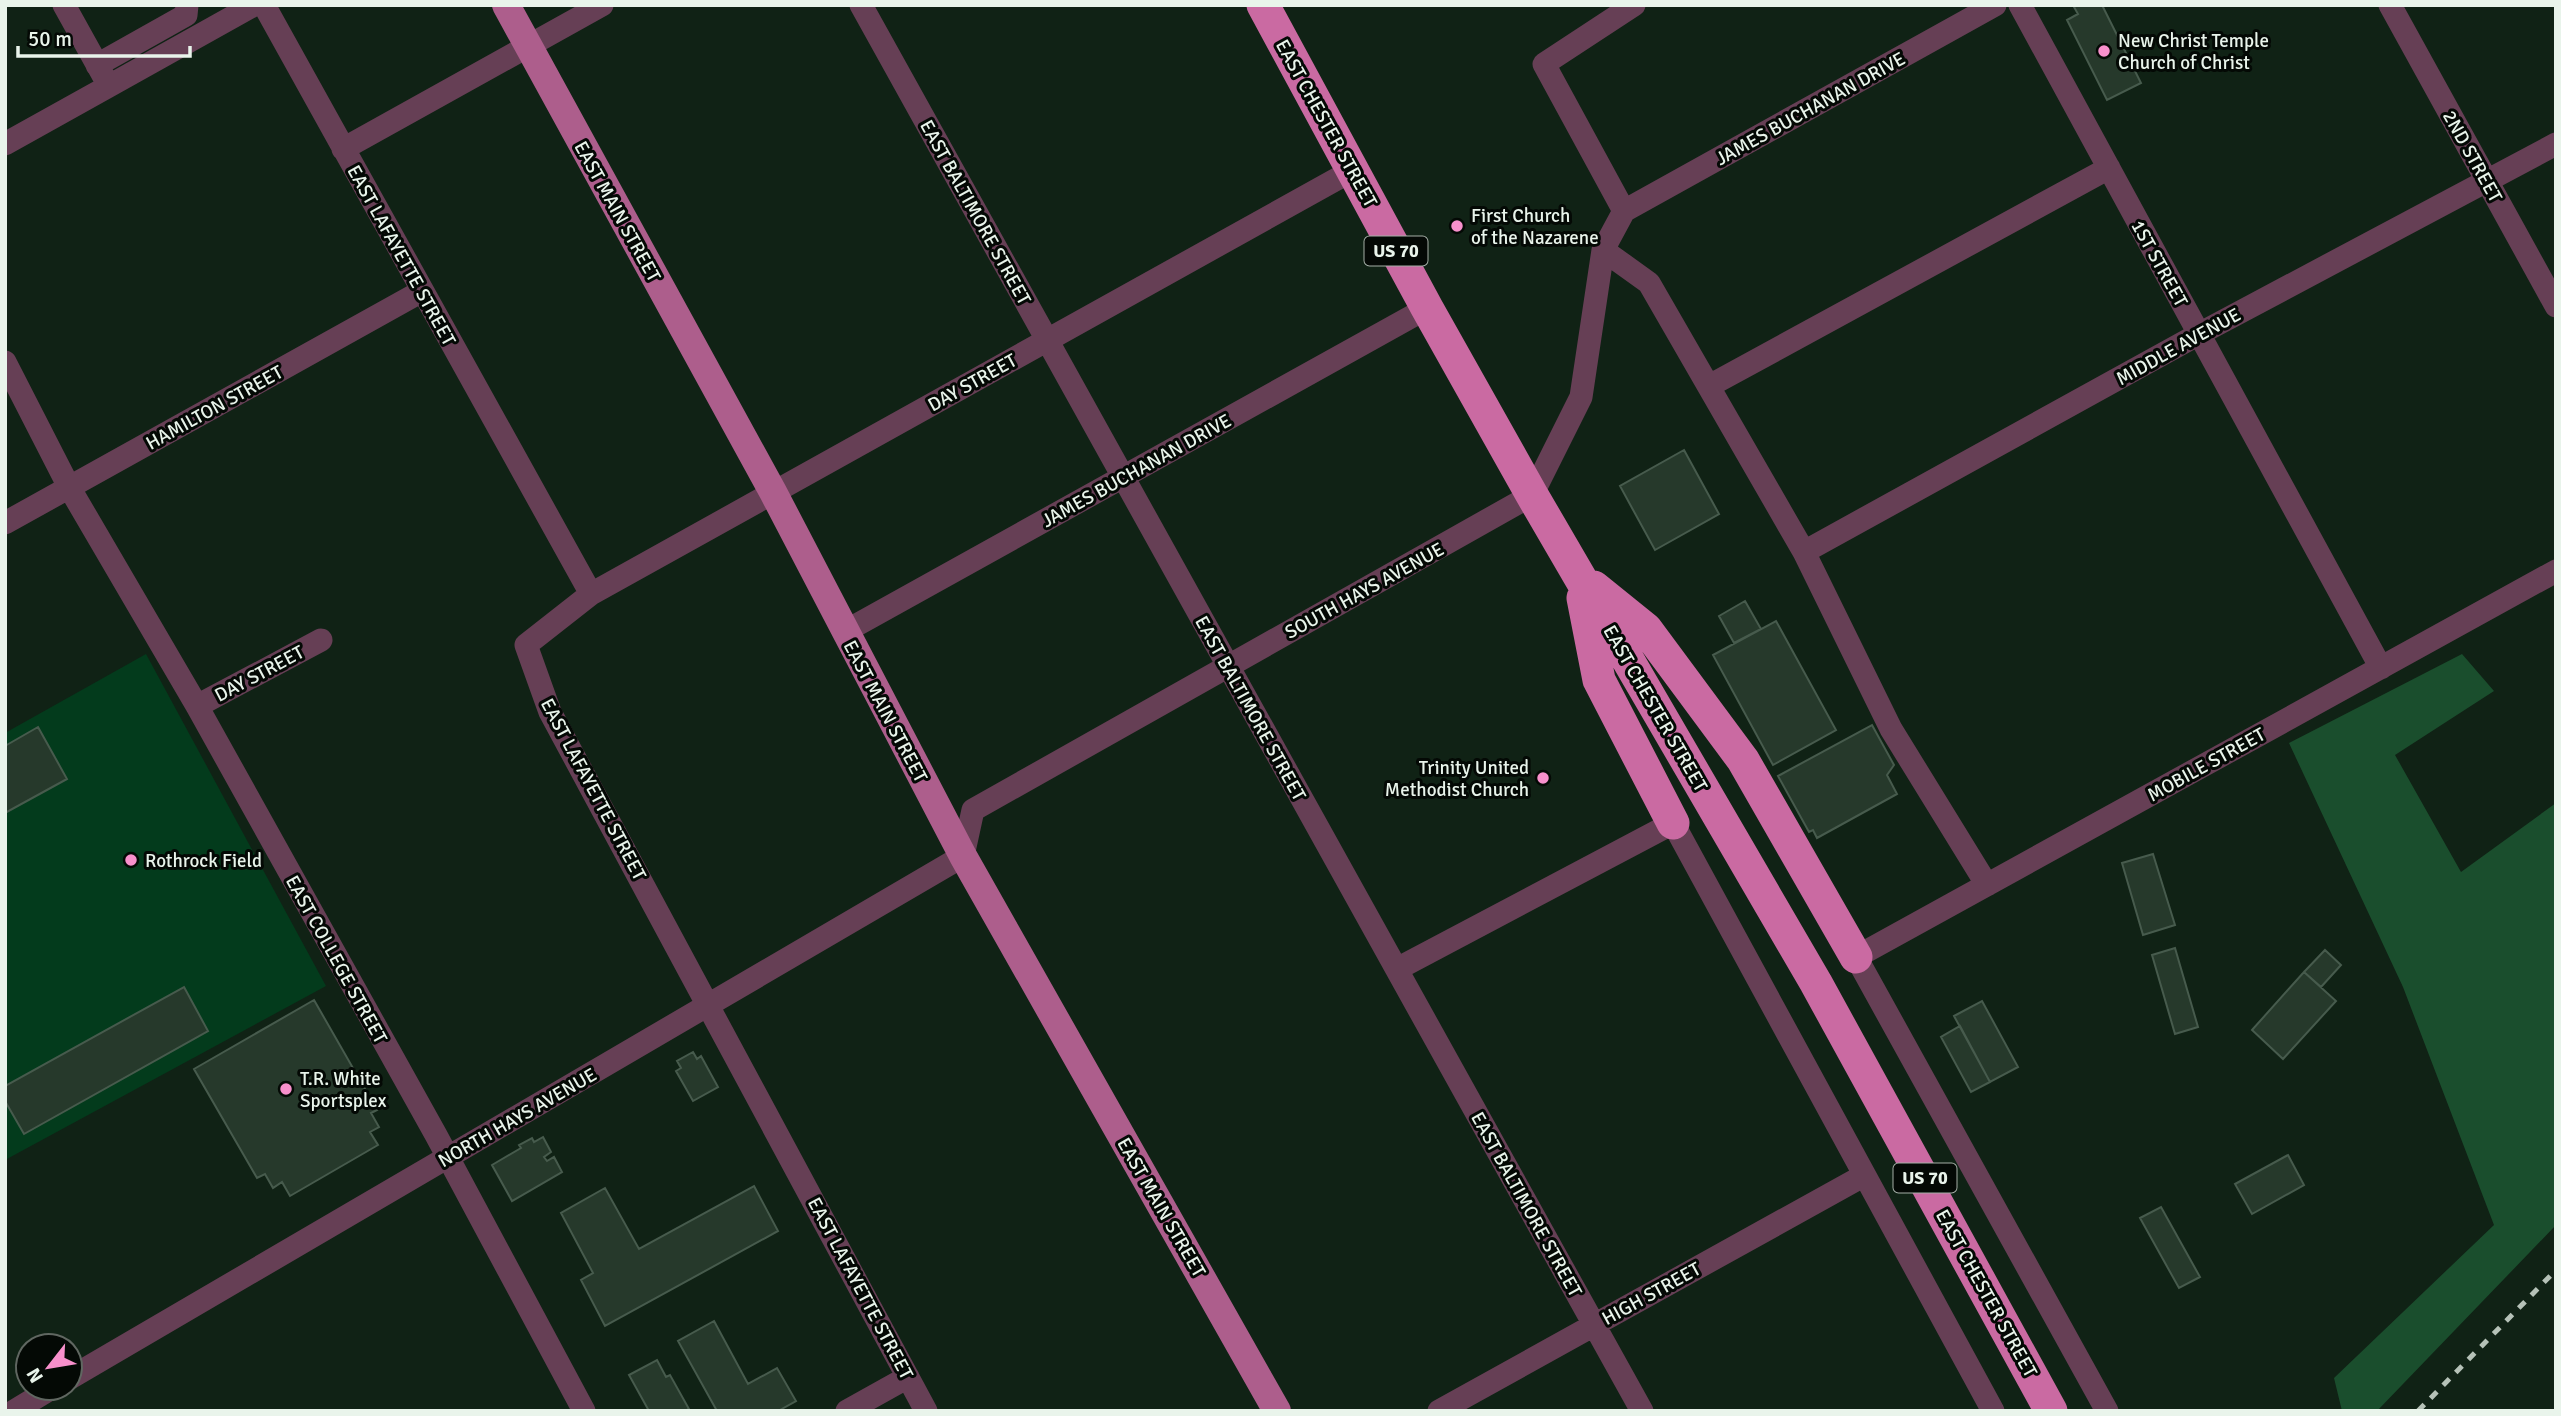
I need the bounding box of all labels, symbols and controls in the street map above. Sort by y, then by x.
scale bar [18,14,189,58]
text: 50 m [28,26,72,52]
place label: New Christ Temple Church of Christ [2118,29,2269,75]
street label: EAST CHESTER STREET [1270,35,1383,212]
marker: New Christ Temple Church of Christ [2096,43,2112,59]
street label: JAMES BUCHANAN DRIVE [1711,47,1910,171]
street label: 2ND STREET [2437,106,2507,207]
street label: EAST BALTIMORE STREET [914,116,1036,310]
street label: EAST MAIN STREET [569,137,666,287]
street label: EAST LAFAYETTE STREET [341,161,461,351]
place label: First Church of the Nazarene [1471,204,1599,250]
street label: 1ST STREET [2125,216,2193,312]
marker: First Church of the Nazarene [1449,218,1465,234]
road number: US 70 [1364,236,1428,265]
street label: MIDDLE AVENUE [2112,303,2245,391]
street label: DAY STREET [924,348,1022,417]
street label: HAMILTON STREET [142,360,288,456]
street label: JAMES BUCHANAN DRIVE [1037,409,1236,533]
street label: SOUTH HAYS AVENUE [1281,537,1448,645]
street label: EAST BALTIMORE STREET [1189,612,1311,806]
street label: EAST CHESTER STREET [1598,621,1713,797]
street label: EAST MAIN STREET [838,636,933,787]
street label: DAY STREET [211,640,309,708]
street label: EAST LAFAYETTE STREET [535,694,652,885]
street label: MOBILE STREET [2143,722,2270,807]
place label: Trinity United Methodist Church [1385,756,1529,802]
marker: Trinity United Methodist Church [1535,770,1551,786]
place label: Rothrock Field [145,849,262,873]
marker: Rothrock Field [123,852,139,868]
street label: EAST COLLEGE STREET [280,871,393,1048]
street label: NORTH HAYS AVENUE [434,1063,601,1173]
place label: T.R. White Sportsplex [300,1067,387,1113]
marker: T.R. White Sportsplex [278,1081,294,1097]
street label: EAST BALTIMORE STREET [1465,1108,1587,1302]
street label: EAST MAIN STREET [1111,1133,1211,1282]
road number: US 70 [1894,1163,1956,1192]
street label: EAST LAFAYETTE STREET [802,1193,919,1384]
street label: EAST CHESTER STREET [1930,1205,2043,1382]
street label: HIGH STREET [1598,1257,1706,1331]
north arrow [14,1332,84,1402]
text: N [22,1363,49,1387]

